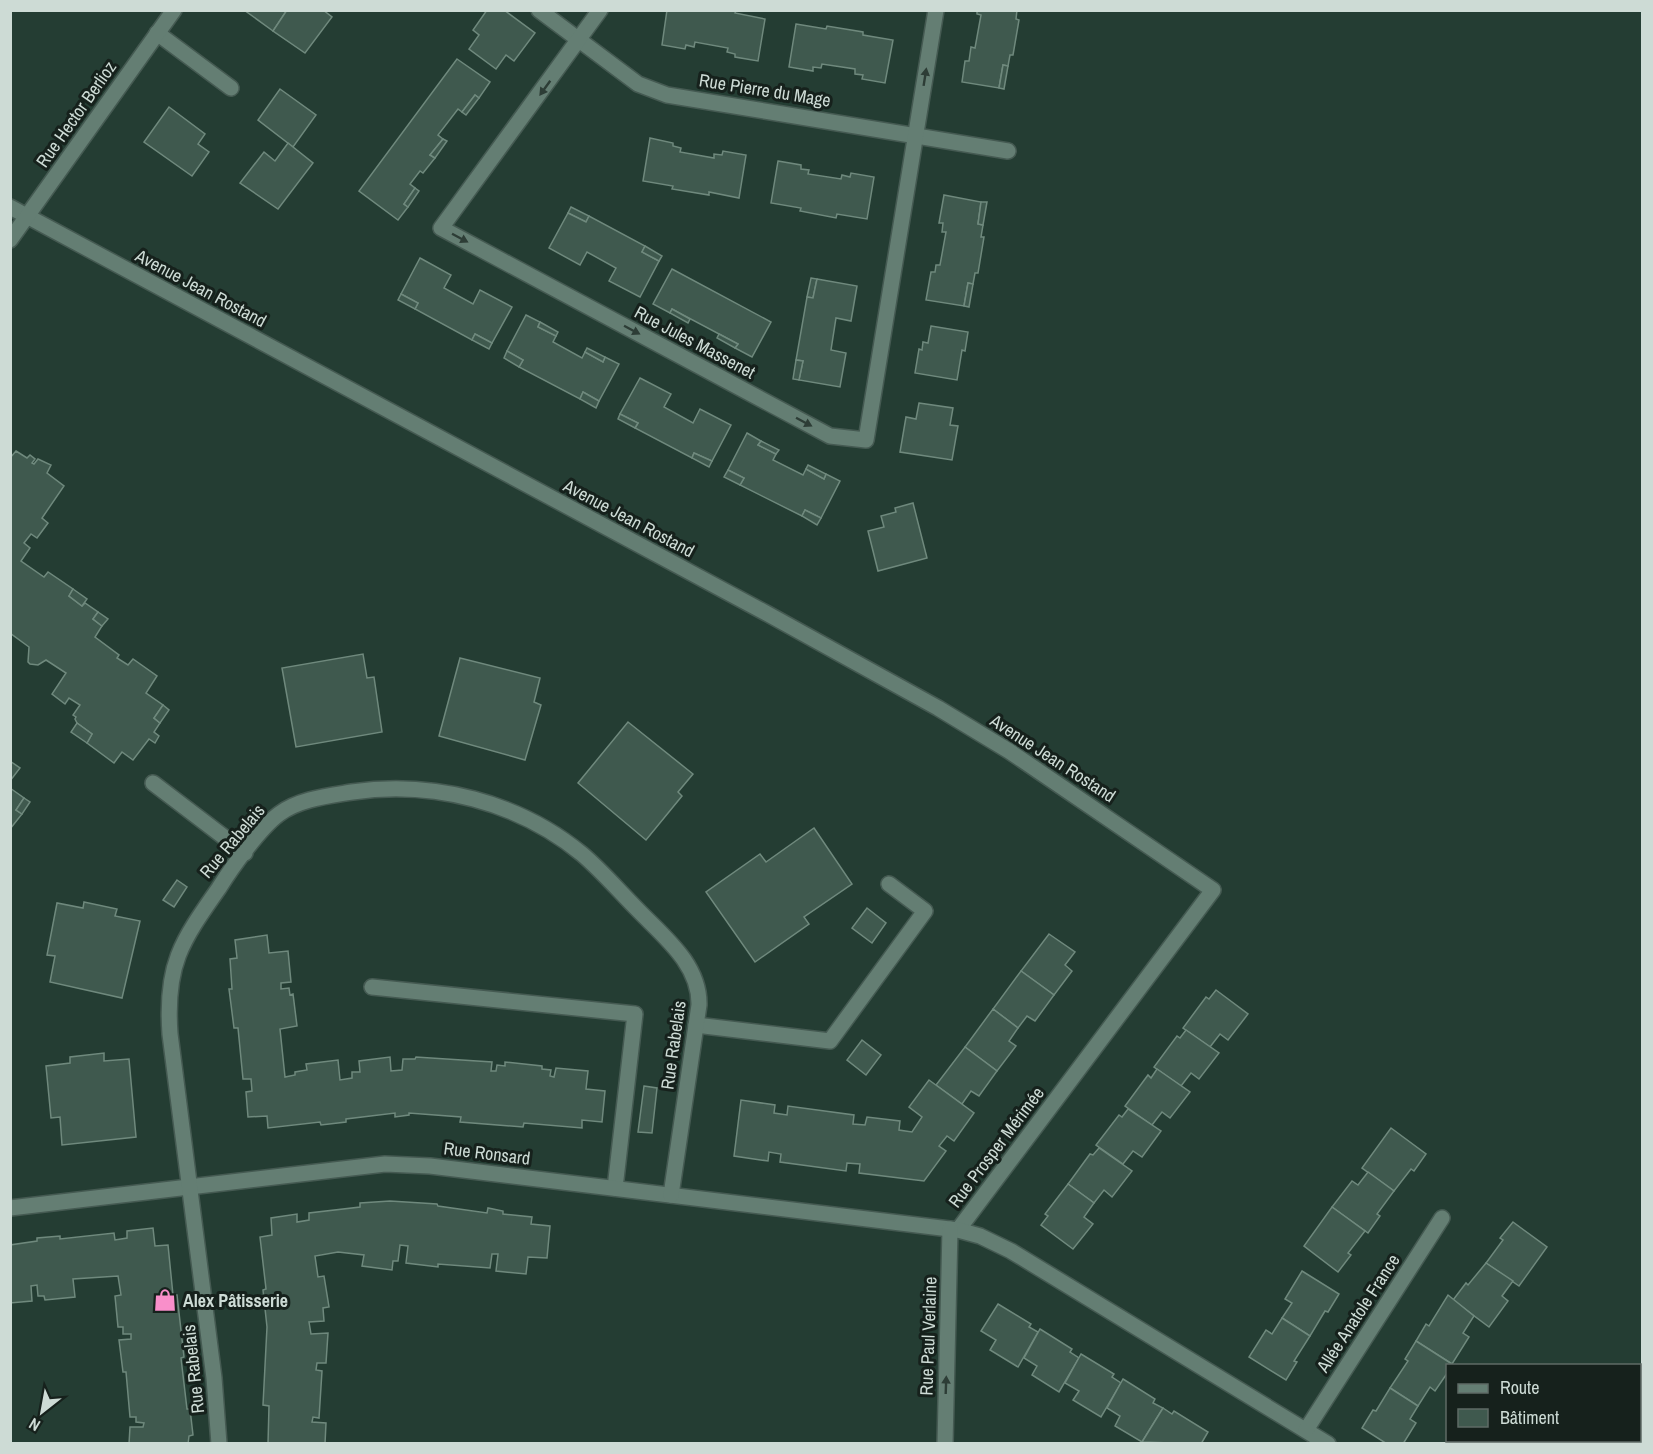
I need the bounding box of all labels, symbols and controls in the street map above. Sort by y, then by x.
street label: Rue Hector Berlioz [30,56,122,172]
street label: Rue Pierre du Mage [697,67,833,113]
one-way arrow [921,67,930,86]
one-way arrow [539,80,551,96]
one-way arrow [452,233,469,243]
street label: Avenue Jean Rostand [130,242,271,333]
street label: Rue Jules Massenet [630,300,760,384]
one-way arrow [624,325,641,335]
one-way arrow [796,417,813,427]
street label: Avenue Jean Rostand [558,472,699,563]
street label: Avenue Jean Rostand [985,707,1121,808]
street label: Rue Rabelais [194,799,270,883]
street label: Rue Rabelais [654,999,692,1091]
street label: Rue Prosper Mérimée [942,1082,1050,1212]
street label: Rue Ronsard [442,1135,532,1171]
street label: Allée Anatole France [1310,1249,1406,1378]
street label: Rue Paul Verlaine [913,1276,943,1396]
shop icon: Alex Pâtisserie [152,1287,178,1313]
place label: Alex Pâtisserie [183,1288,288,1313]
street label: Rue Rabelais [176,1323,210,1415]
legend [1446,1364,1641,1442]
text: Route [1500,1375,1539,1400]
one-way arrow [941,1376,951,1395]
north arrow [12,1382,72,1442]
text: Bâtiment [1500,1405,1559,1430]
text: N [25,1413,44,1437]

